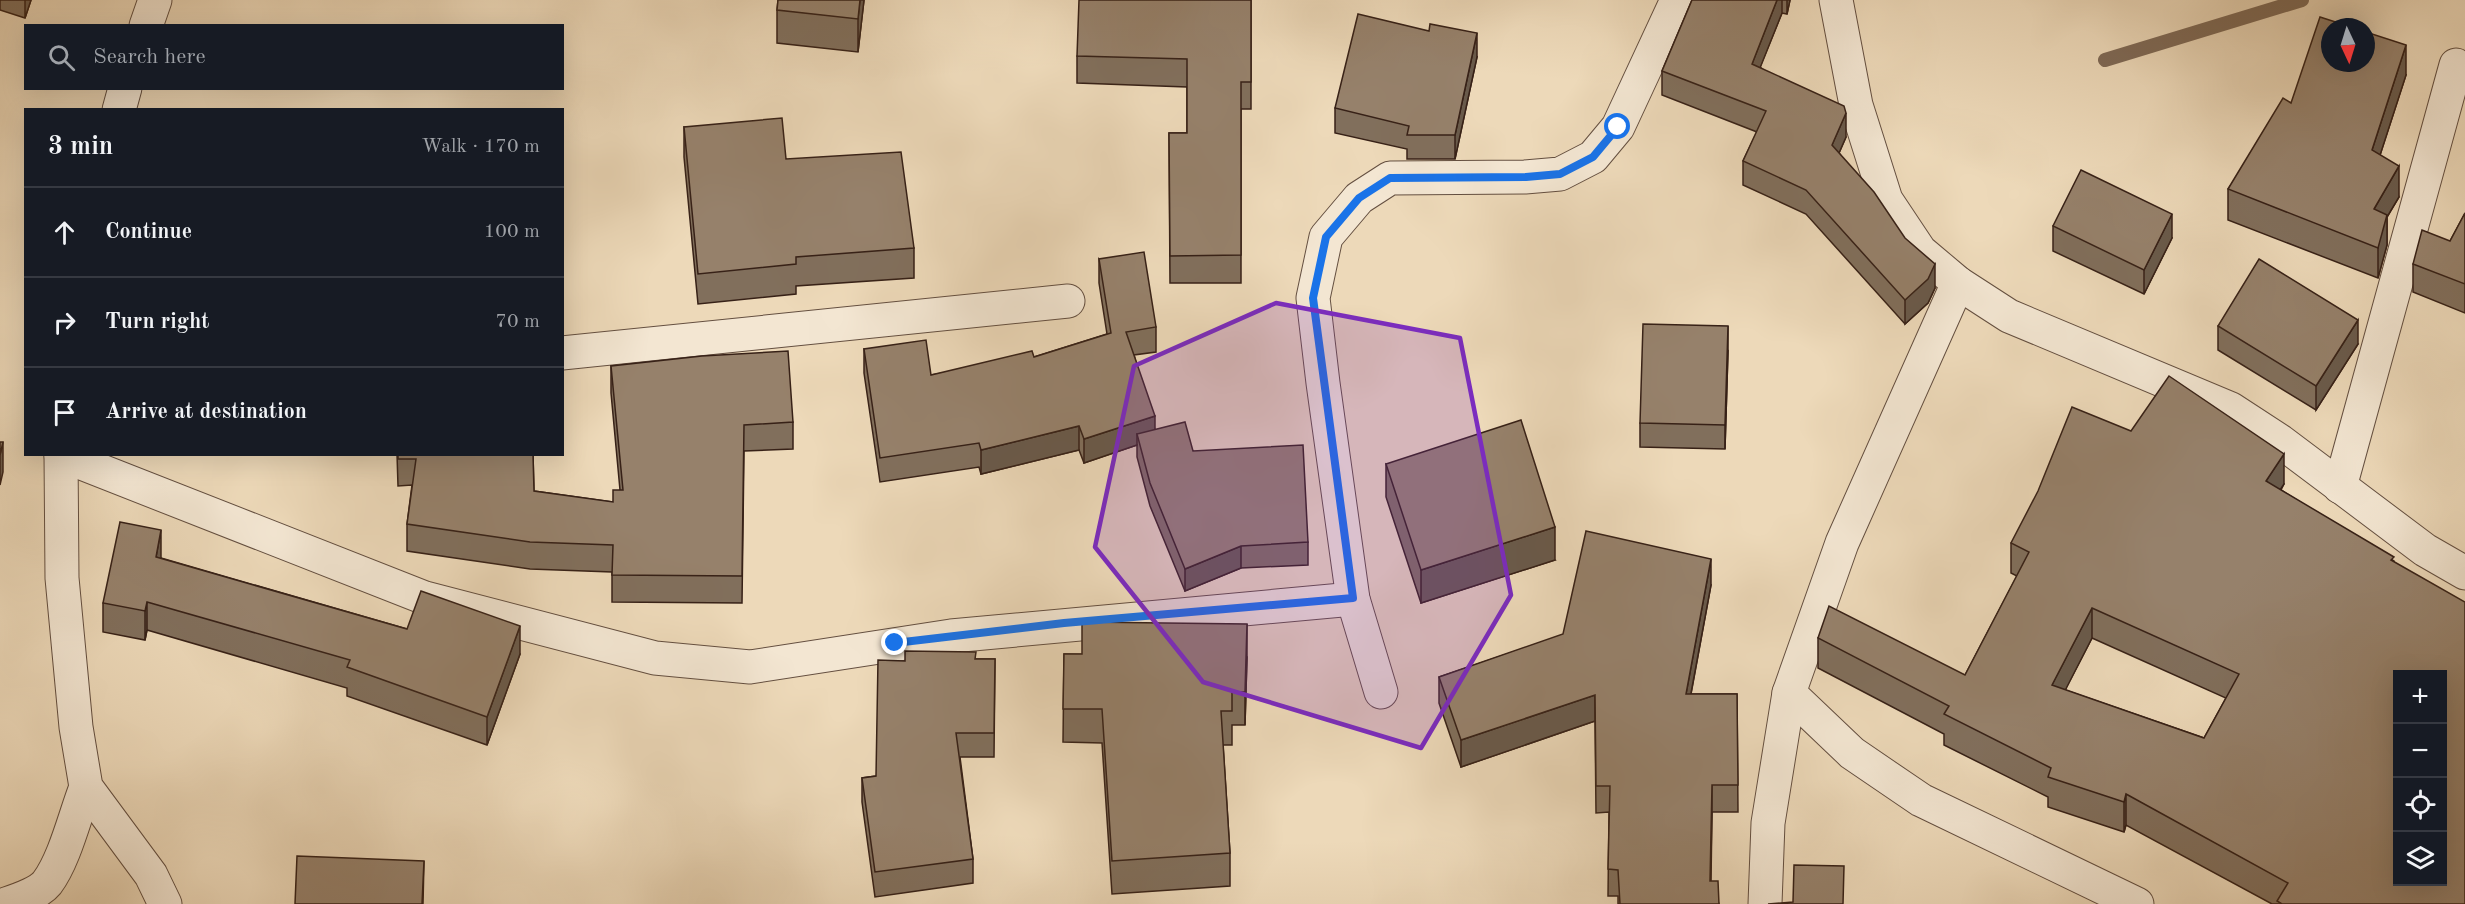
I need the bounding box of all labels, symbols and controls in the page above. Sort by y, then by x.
north arrow [2321,18,2375,72]
search box [24,24,564,90]
icon: search [45,41,78,74]
text: Search here [93,46,206,68]
route start [1604,113,1630,139]
text: 3 min [48,134,113,160]
text: Walk · 170 m [421,137,540,157]
icon: ahead [48,216,81,249]
text: Continue [105,221,192,243]
text: 100 m [484,222,540,242]
icon: right [48,306,81,339]
text: Turn right [105,311,209,333]
text: 70 m [495,312,540,332]
icon: arrive [48,396,81,429]
text: Arrive at destination [105,401,307,423]
route end [881,629,907,655]
map controls [2393,670,2447,886]
button: + [2393,670,2447,724]
button: − [2393,724,2447,778]
button: locate [2393,778,2447,832]
button: layers [2393,832,2447,886]

